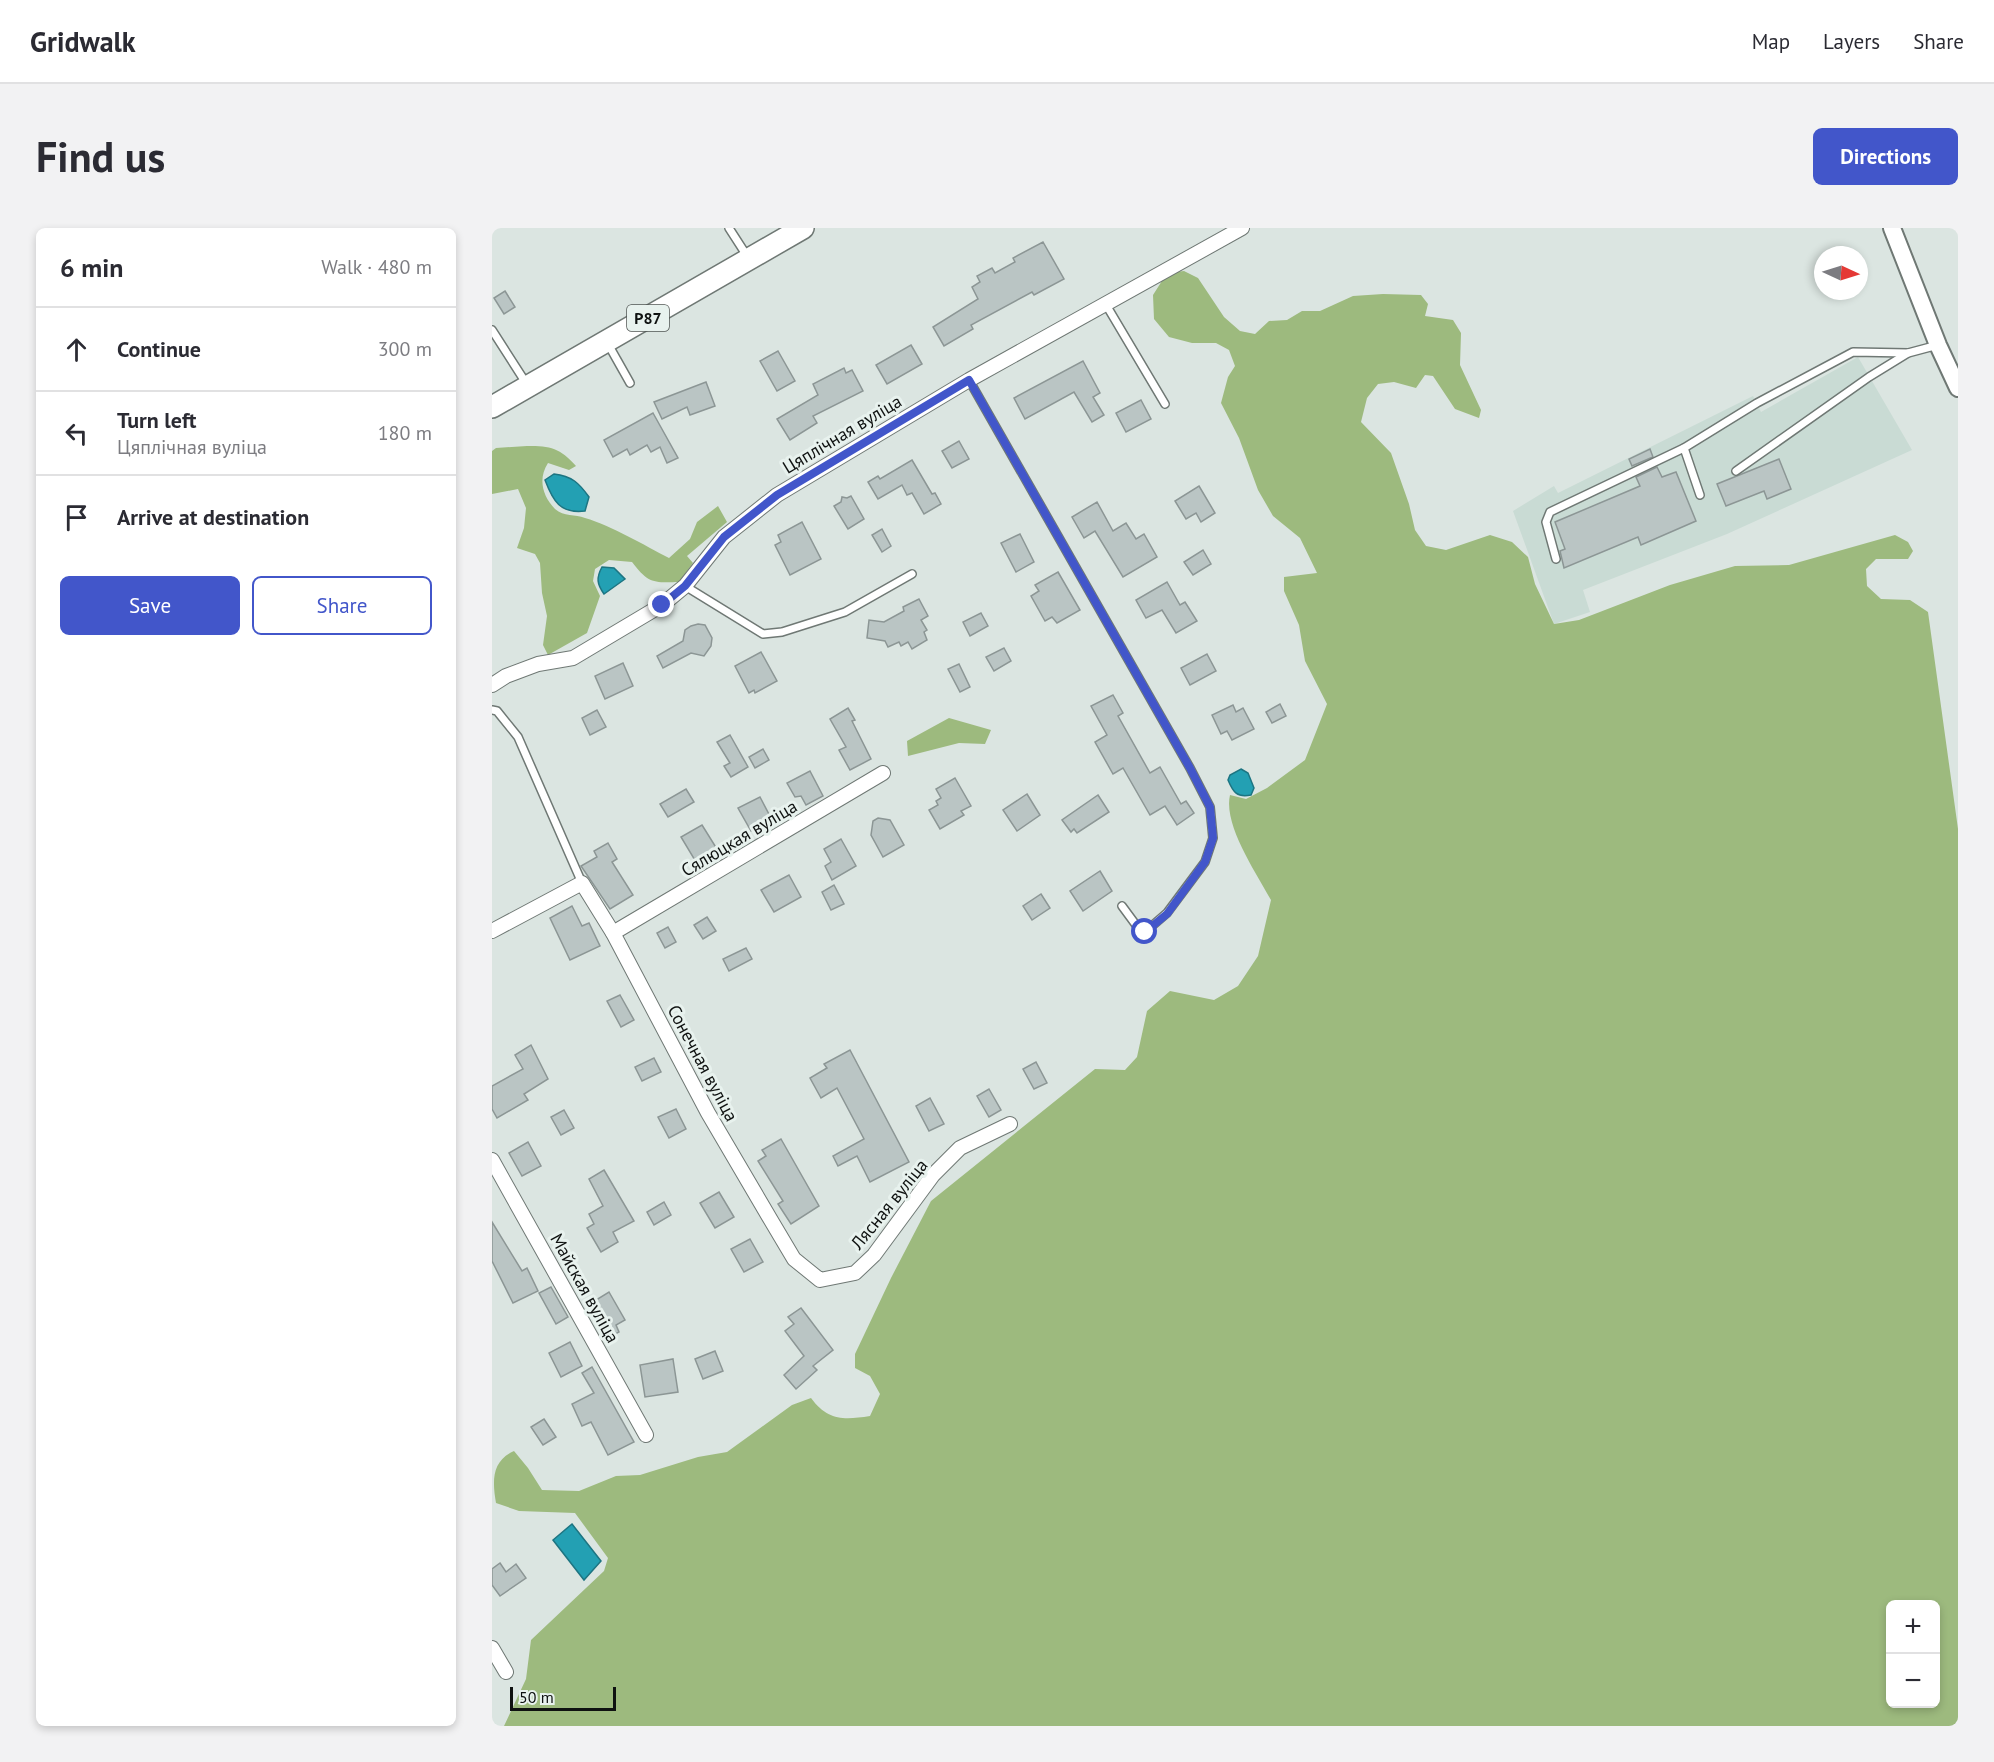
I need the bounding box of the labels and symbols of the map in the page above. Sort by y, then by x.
north arrow [1814,246,1868,300]
road number: Р87 [627,305,669,331]
street label: Цяплічная вуліца [778,389,906,479]
route end [648,591,674,617]
street label: Сялюцкая вуліца [677,794,801,882]
route start [1131,918,1157,944]
street label: Сонечная вуліца [663,1001,743,1125]
street label: Лясная вуліца [845,1154,932,1255]
street label: Майская вуліца [545,1229,625,1347]
scale bar [510,1684,616,1712]

